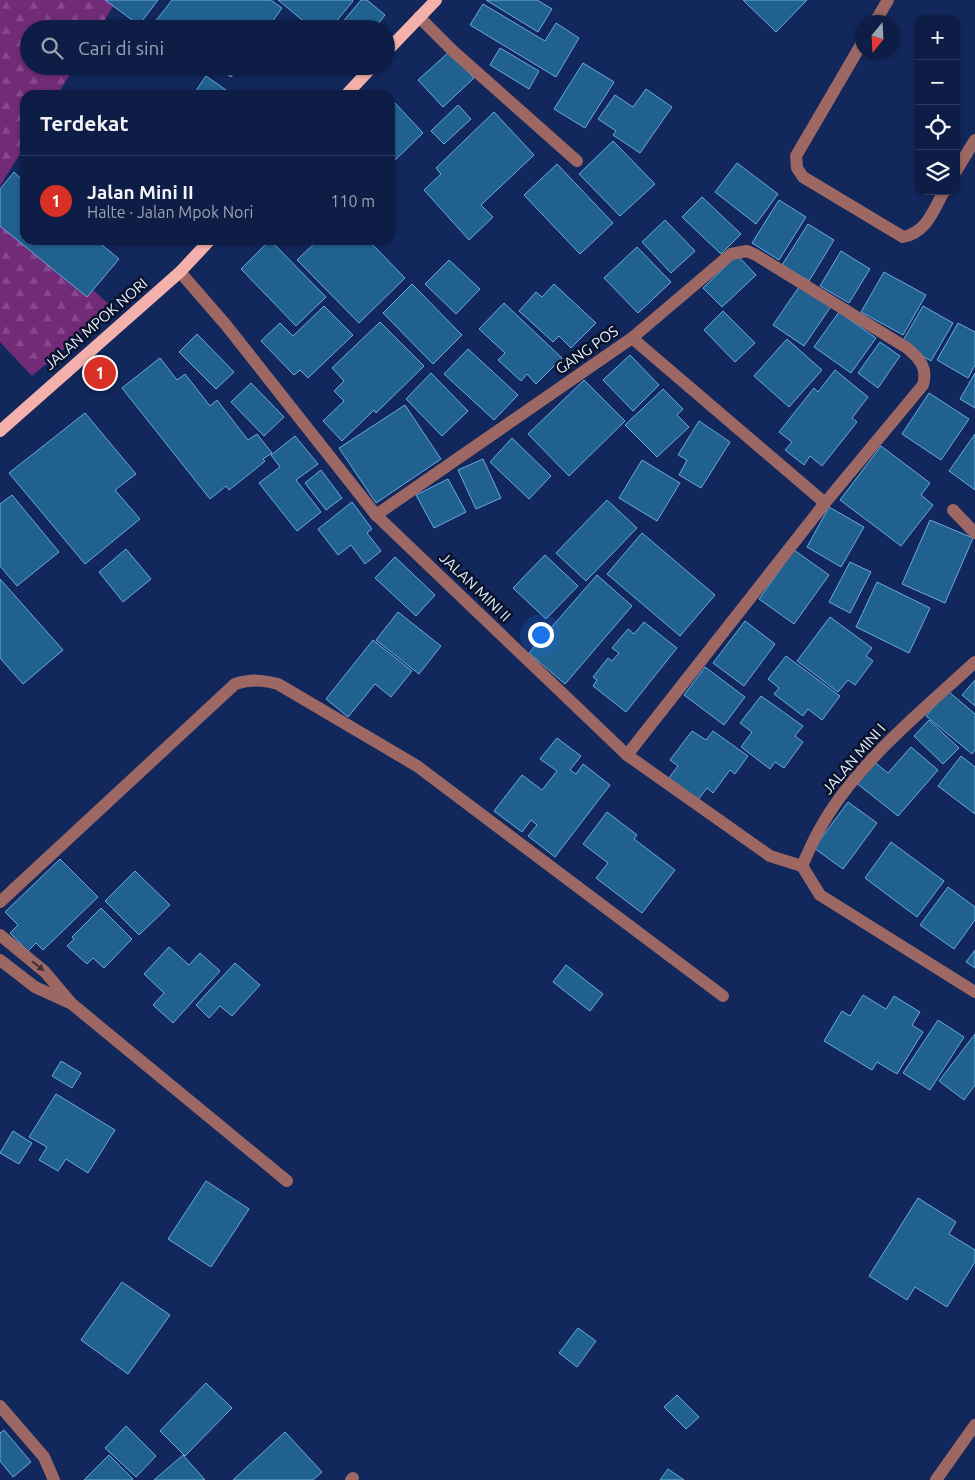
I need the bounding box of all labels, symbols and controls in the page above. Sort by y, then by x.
north arrow [855,15,900,60]
map controls [915,15,960,195]
button: + [915,15,960,60]
search box [20,20,395,75]
icon: search [38,34,66,62]
text: Cari di sini [78,37,164,59]
button: − [915,60,960,105]
button: locate [915,105,960,150]
text: Terdekat [40,111,128,135]
button: layers [915,150,960,195]
text: Jalan Mini II [87,181,194,203]
text: 1 [51,192,61,210]
text: 110 m [330,192,375,210]
text: Halte · Jalan Mpok Nori [87,203,253,221]
street label: JALAN MPOK NORI [41,274,151,373]
street label: GANG POS [552,322,621,377]
pin: 1 [84,354,116,392]
street label: JALAN MINI II [436,549,514,625]
your location [528,622,554,648]
street label: JALAN MINI I [818,720,889,797]
one-way arrow [31,960,44,971]

